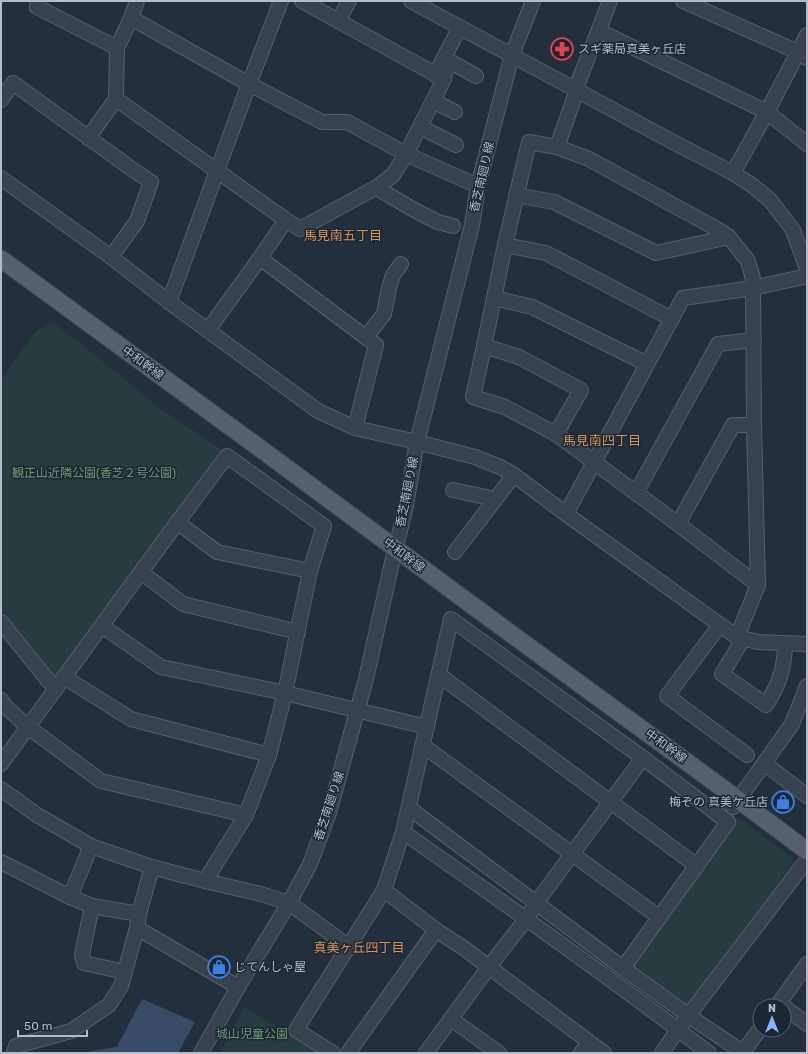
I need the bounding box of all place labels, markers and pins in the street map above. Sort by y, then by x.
pharmacy icon: スギ薬局真美ヶ丘店 [549,36,575,62]
place label: スギ薬局真美ヶ丘店 [578,42,686,56]
shop icon: 梅ぞの 真美ケ丘店 [770,789,796,815]
place label: 梅ぞの 真美ケ丘店 [669,795,768,809]
shop icon: じてんしゃ屋 [206,954,232,980]
place label: じてんしゃ屋 [234,960,306,974]

